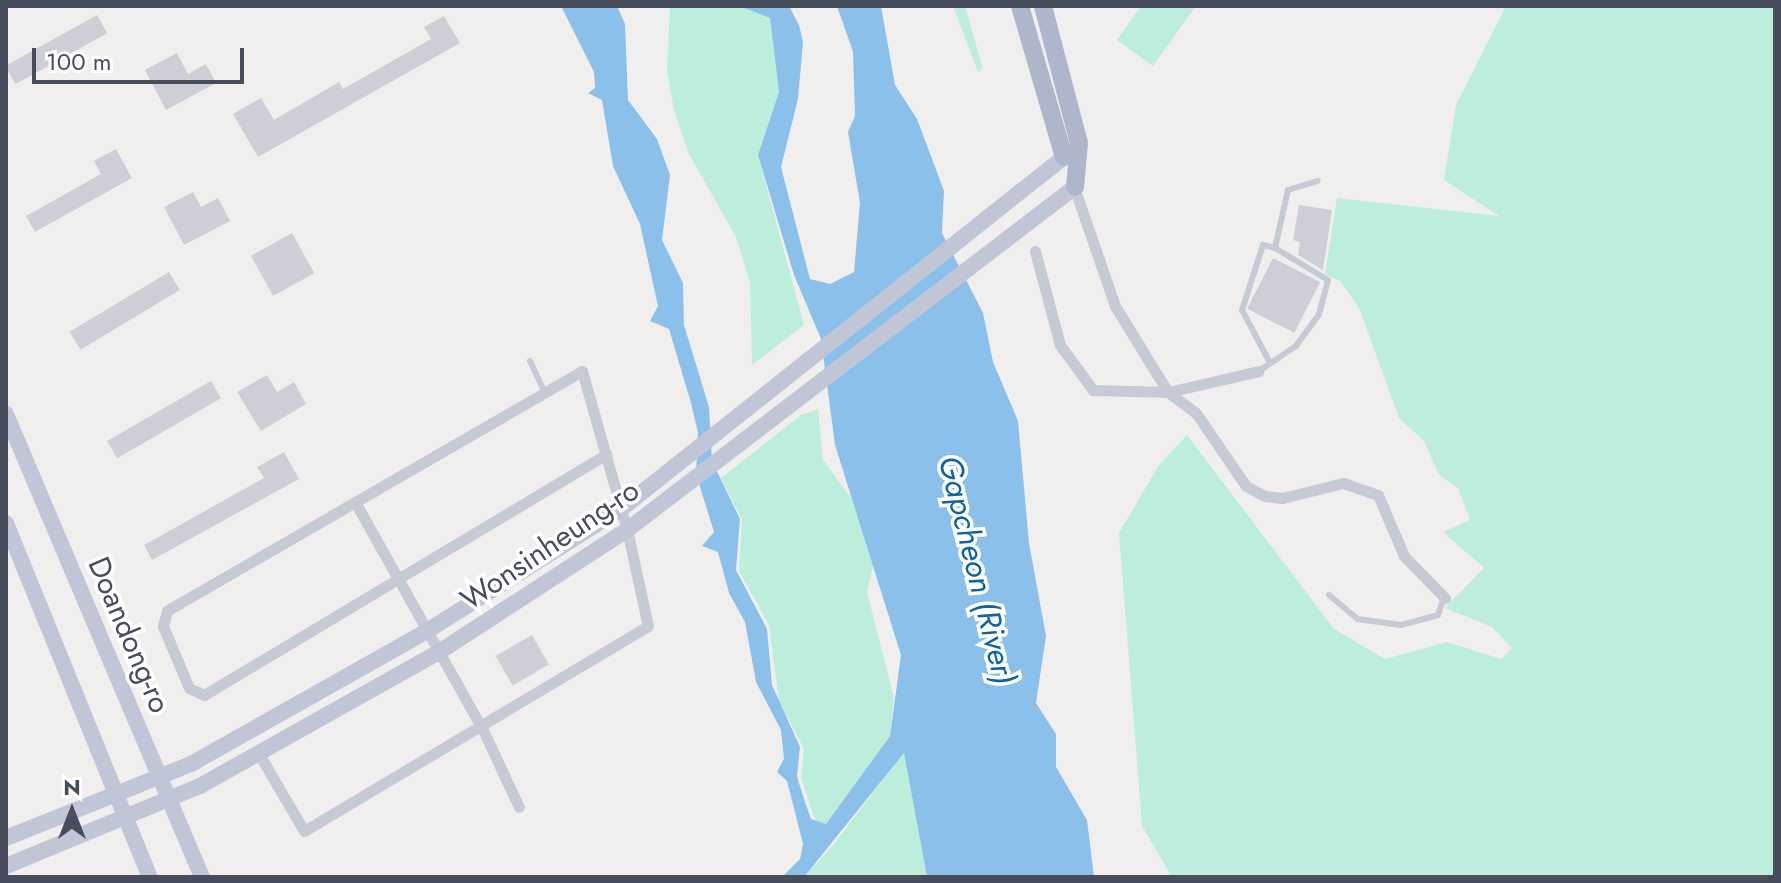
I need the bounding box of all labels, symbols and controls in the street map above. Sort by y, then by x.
scale bar [36,32,248,82]
text: 100 m [46,44,112,79]
water label: Gapcheon (River) [930,452,1024,688]
street label: Wonsinheung-ro [454,472,646,618]
street label: Doandong-ro [80,552,178,718]
north arrow [32,771,112,851]
text: N [63,771,81,803]

